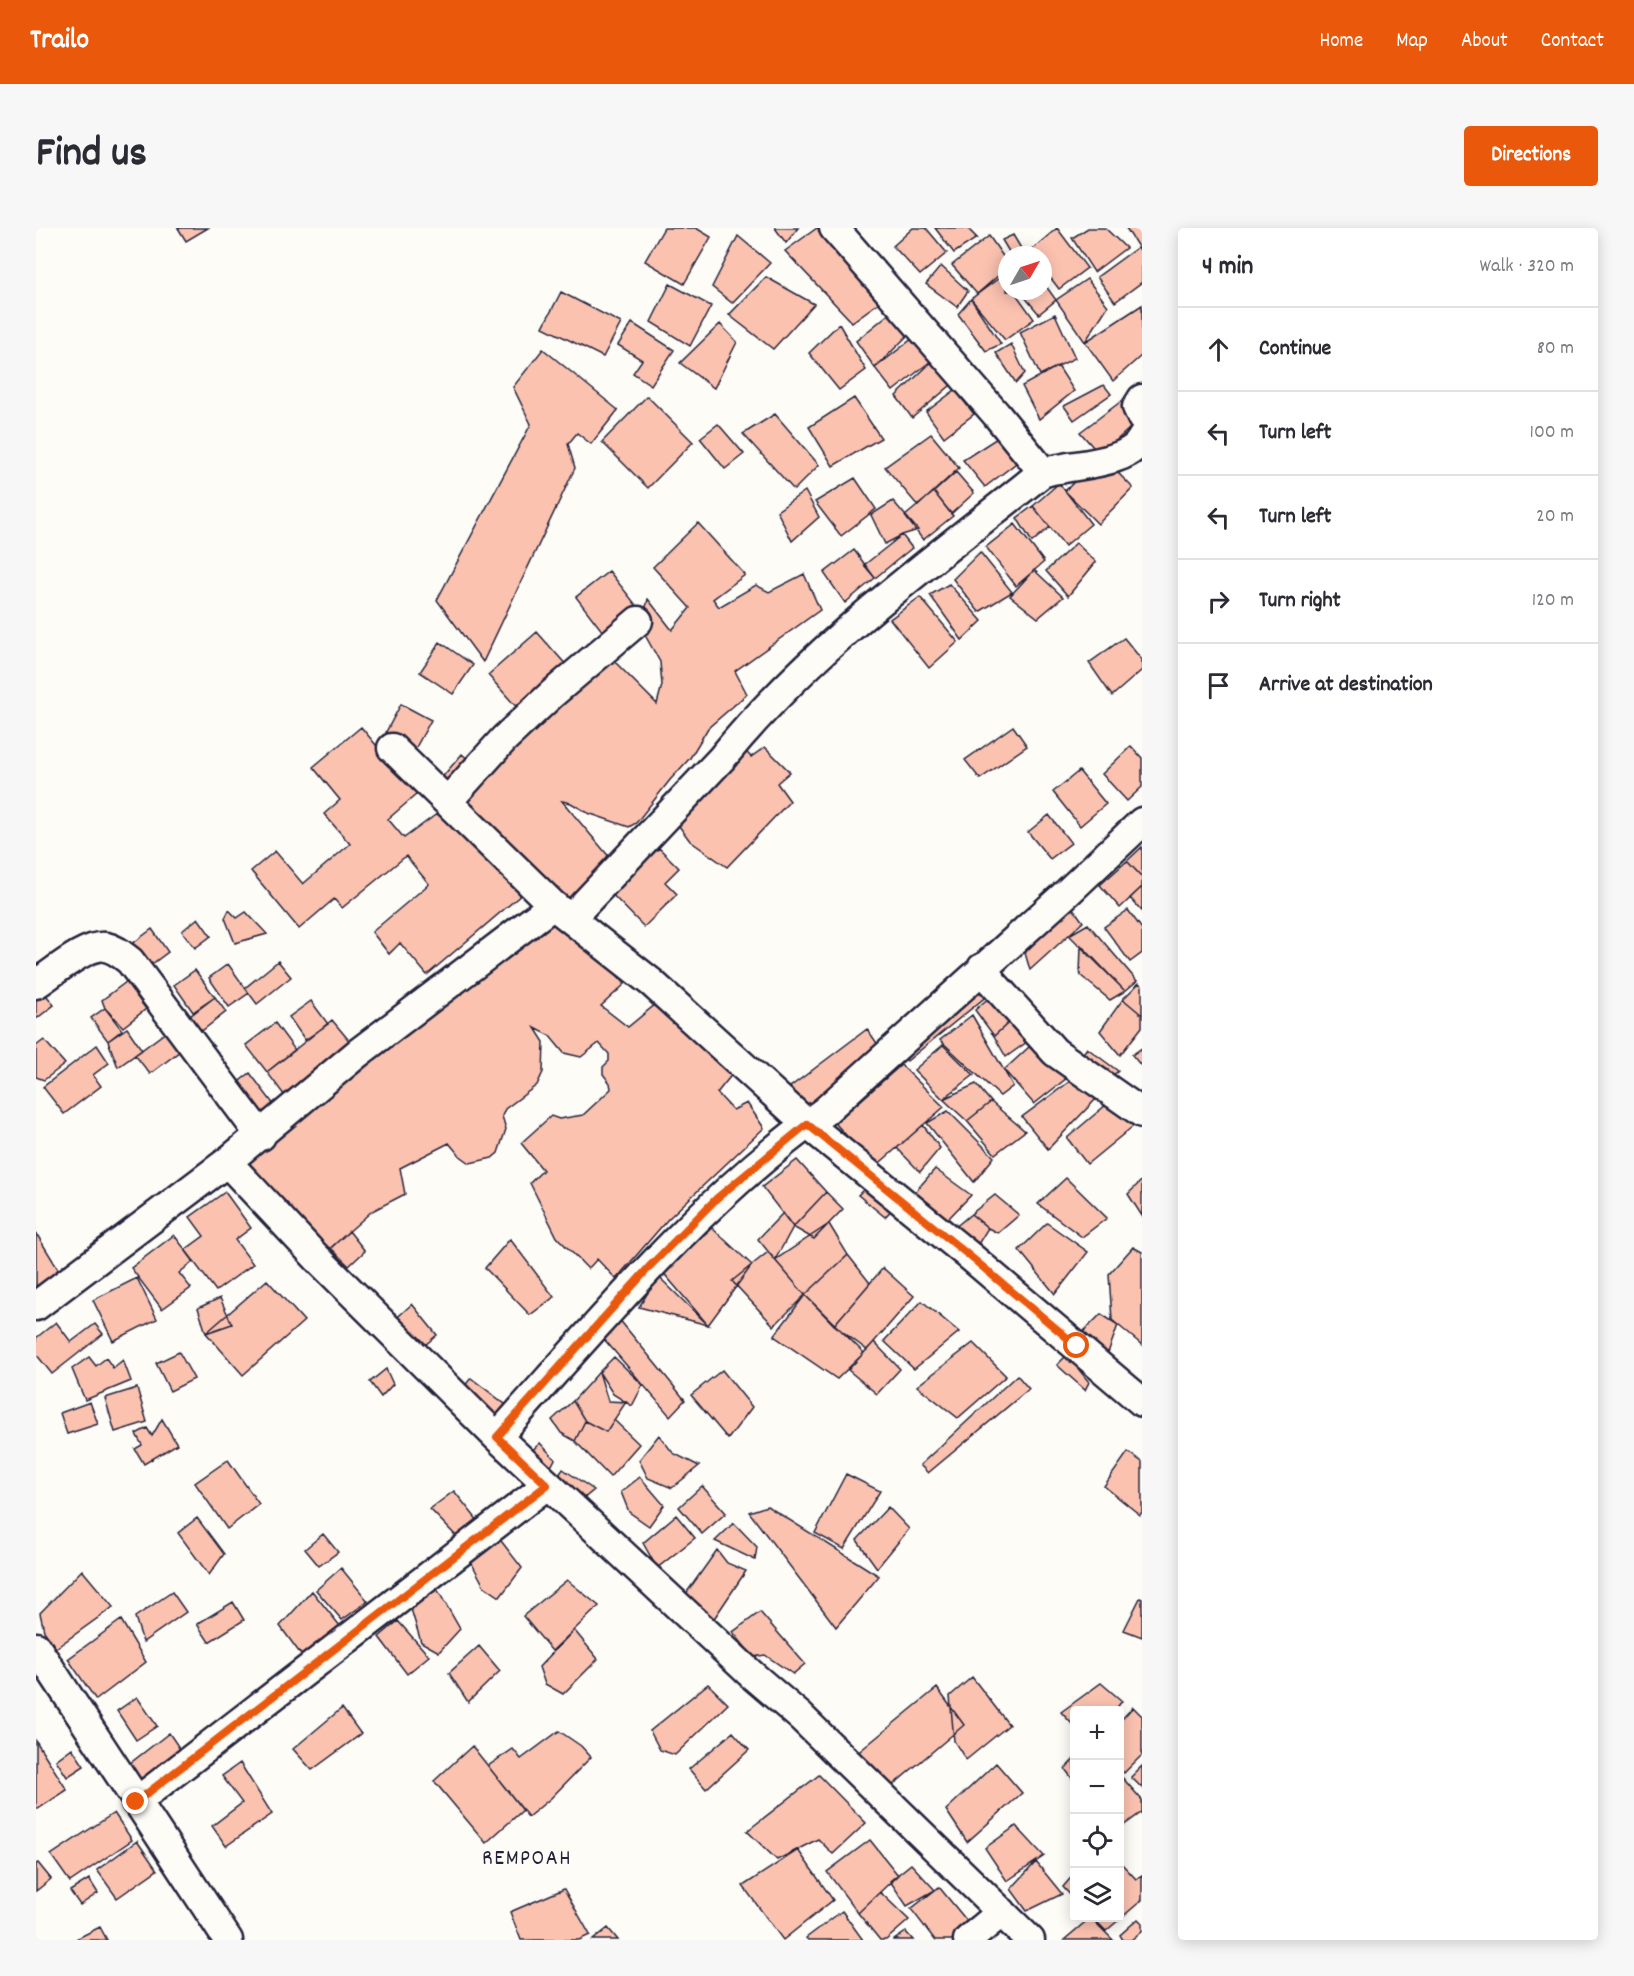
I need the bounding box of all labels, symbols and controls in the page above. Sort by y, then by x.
text: Trailo [30,22,89,62]
text: Home [1319,27,1363,57]
text: Map [1396,27,1428,57]
text: About [1461,27,1508,57]
text: Contact [1541,27,1604,57]
text: Find us [36,126,147,186]
button: Directions [1464,126,1598,186]
north arrow [998,246,1052,300]
text: 4 min [1202,249,1253,286]
text: Walk · 320 m [1480,253,1574,281]
icon: ahead [1202,333,1235,366]
text: Continue [1259,334,1331,365]
text: 80 m [1537,335,1574,363]
icon: left [1202,417,1235,450]
text: Turn left [1259,418,1331,449]
text: 100 m [1530,419,1574,447]
icon: left [1202,501,1235,534]
text: Turn left [1259,502,1331,533]
text: 20 m [1536,503,1574,531]
icon: right [1202,585,1235,618]
text: Turn right [1259,586,1341,617]
text: 120 m [1532,587,1574,615]
icon: arrive [1202,669,1235,702]
text: Arrive at destination [1259,670,1433,701]
route start [1063,1332,1089,1358]
map controls [1070,1706,1124,1922]
button: + [1070,1706,1124,1760]
button: − [1070,1760,1124,1814]
route end [122,1788,148,1814]
button: locate [1070,1814,1124,1868]
district label: REMPOAH [482,1844,572,1875]
button: layers [1070,1868,1124,1922]

